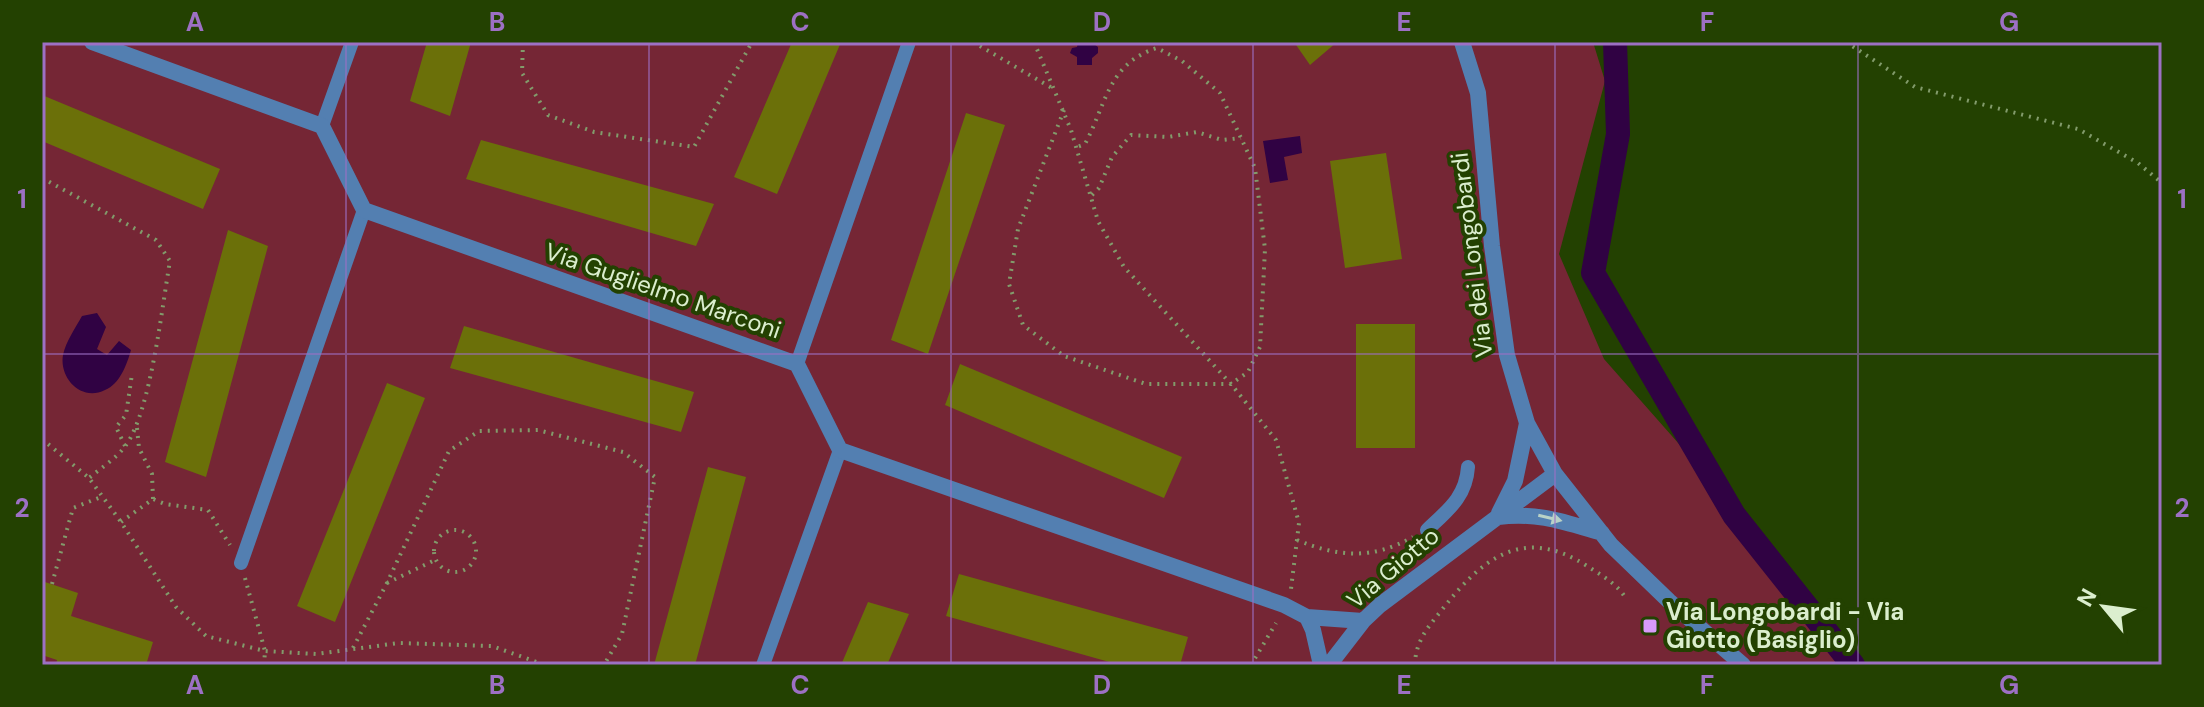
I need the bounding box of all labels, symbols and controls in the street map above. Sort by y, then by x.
text: A [186,5,204,39]
text: B [489,5,505,39]
text: C [790,5,810,39]
text: D [1093,5,1111,39]
text: E [1396,5,1412,39]
text: F [1700,5,1714,39]
text: G [1999,5,2019,39]
street label: Via dei Longobardi [1444,151,1499,360]
text: 1 [17,182,27,216]
text: 1 [2177,182,2187,216]
street label: Via Guglielmo Marconi [541,236,785,346]
text: 2 [14,491,30,525]
text: 2 [2174,491,2190,525]
one-way arrow [1538,512,1563,525]
street label: Via Giotto [1340,520,1445,615]
north arrow [2064,567,2144,647]
text: N [2070,583,2104,612]
place label: Via Longobardi - Via Giotto (Basiglio) [1666,596,1904,655]
marker: Via Longobardi - Via Giotto (Basiglio) [1641,617,1659,635]
text: A [186,668,204,702]
text: B [489,668,505,702]
text: C [790,668,810,702]
text: D [1093,668,1111,702]
text: E [1396,668,1412,702]
text: F [1700,668,1714,702]
text: G [1999,668,2019,702]

